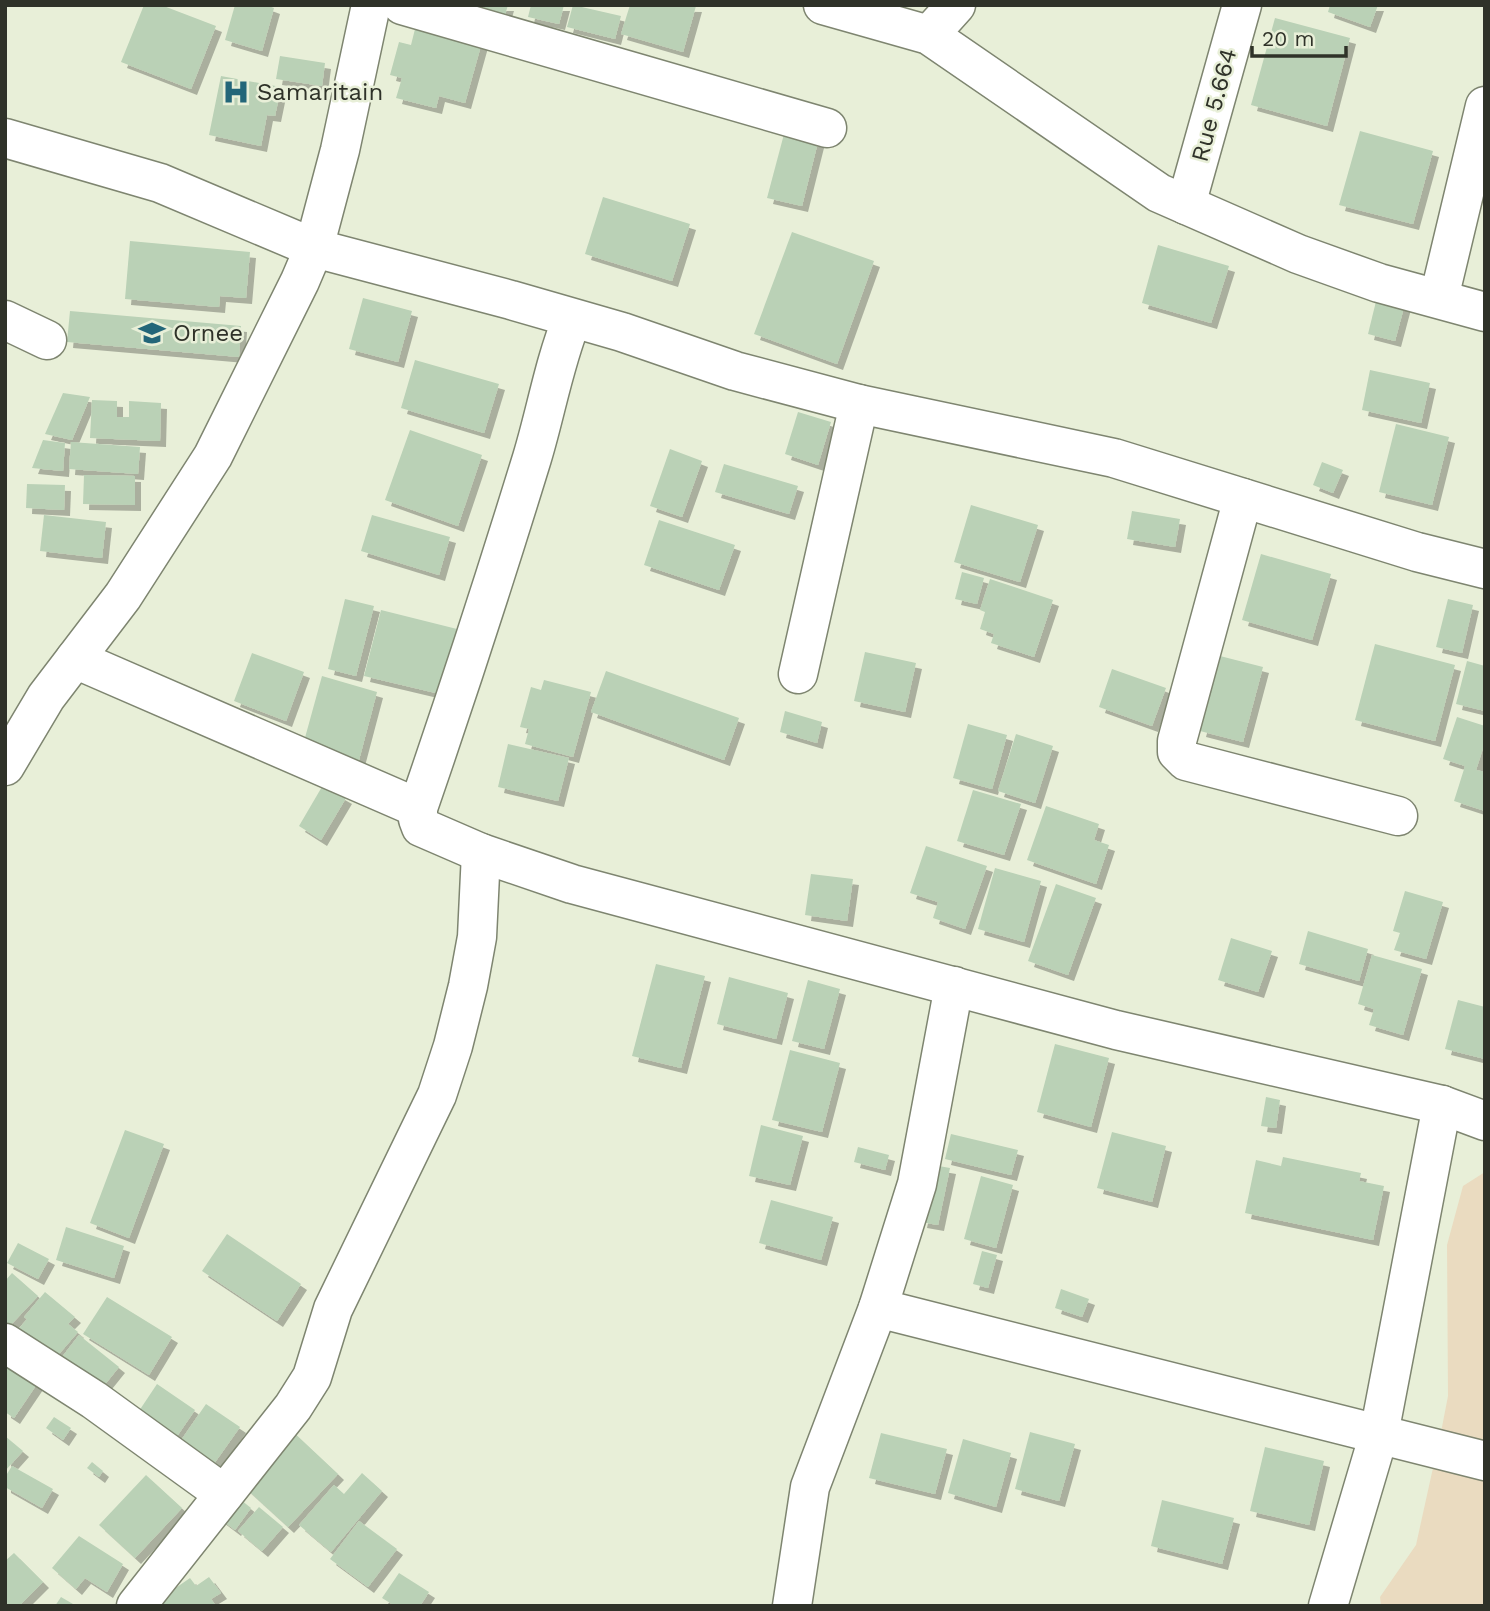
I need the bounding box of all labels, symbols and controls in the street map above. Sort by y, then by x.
scale bar [1252,14,1346,58]
text: 20 m [1262,26,1314,51]
street label: Rue 5.664 [1185,45,1243,165]
hospital icon: Samaritain [221,77,251,107]
place label: Samaritain [257,78,383,106]
school or university icon: Ornee [137,318,167,348]
place label: Ornee [173,319,243,347]

